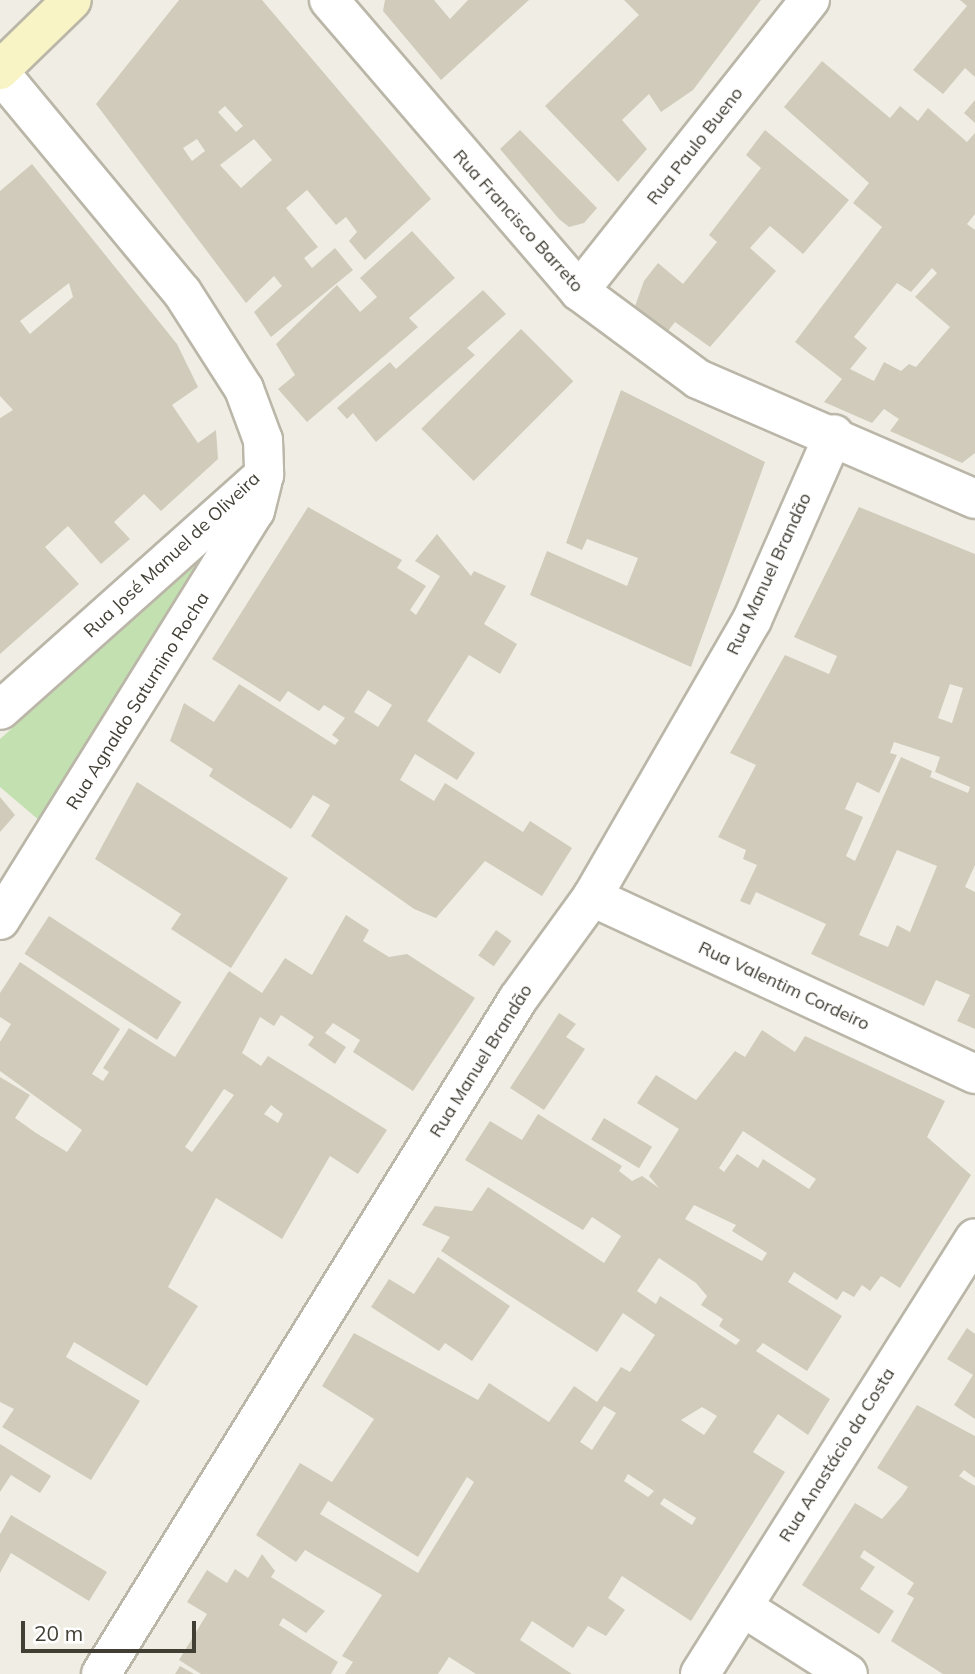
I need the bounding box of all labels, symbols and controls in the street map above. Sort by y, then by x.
street label: Rua Paulo Bueno [642,83,748,209]
street label: Rua Francisco Barreto [448,145,588,297]
street label: Rua José Manuel de Oliveira [80,468,264,642]
street label: Rua Manuel Brandão [722,490,816,658]
street label: Rua Agnaldo Saturnino Rocha [62,588,214,814]
street label: Rua Valentim Cordeiro [695,937,873,1035]
street label: Rua Manuel Brandão [425,981,537,1141]
street label: Rua Anastácio da Costa [775,1364,899,1546]
scale bar [24,1608,200,1652]
text: 20 m [34,1620,83,1646]

